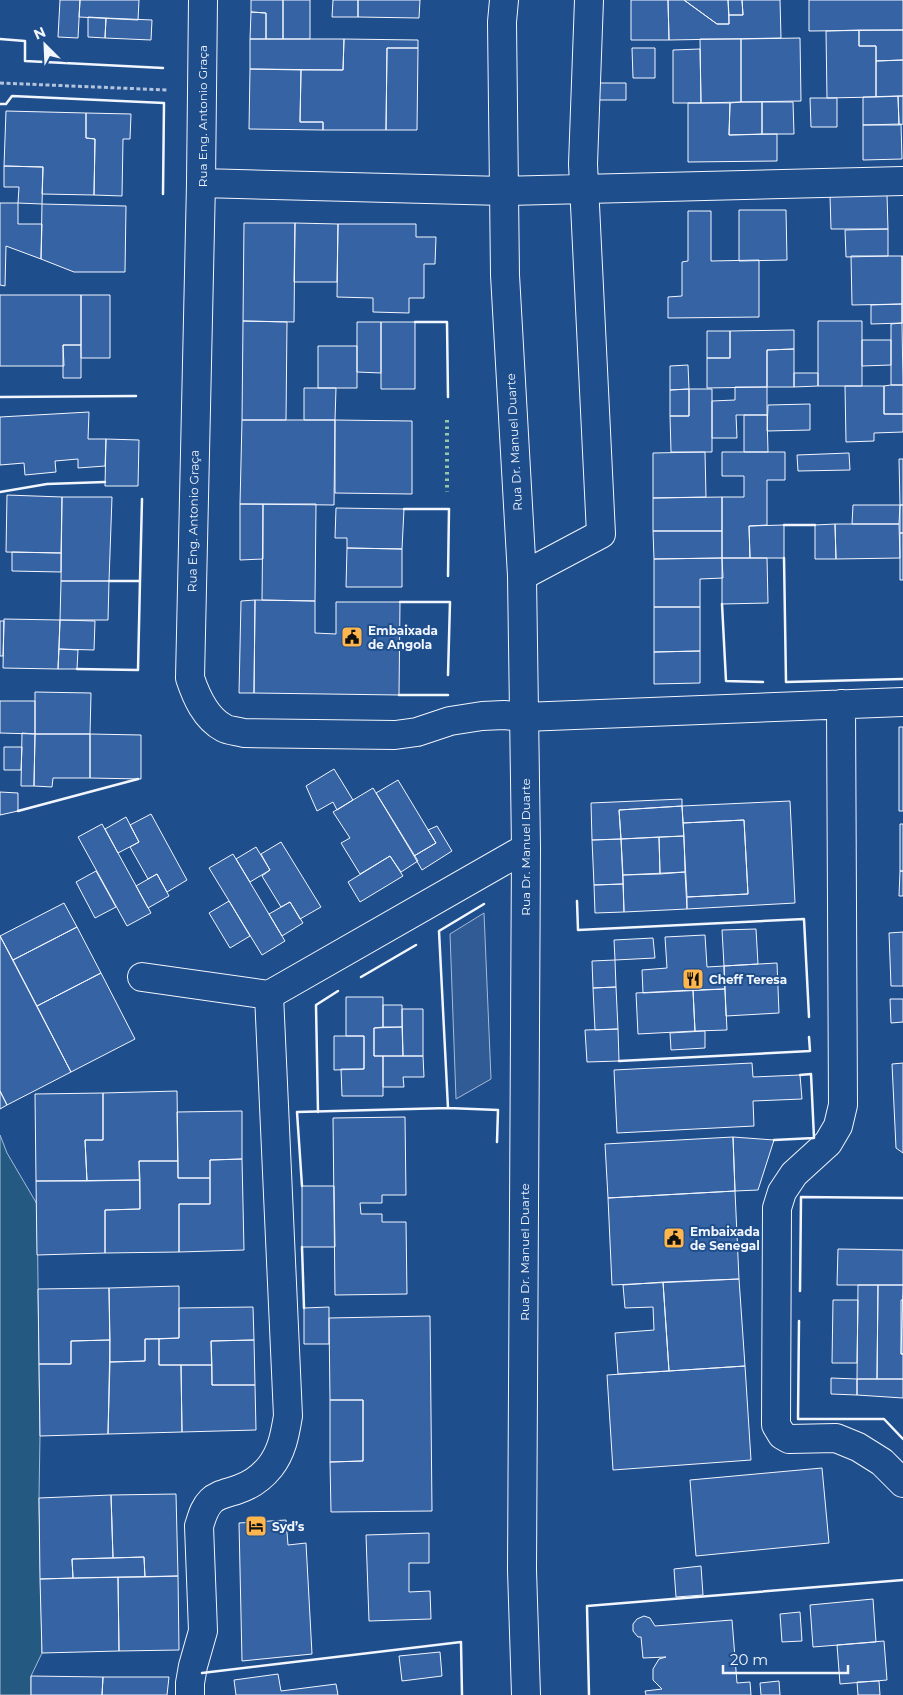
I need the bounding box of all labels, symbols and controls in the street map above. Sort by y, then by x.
north arrow [20,20,70,70]
text: N [31,23,49,44]
street label: Rua Eng. Antonio Graça [195,45,210,187]
street label: Rua Dr. Manuel Duarte [503,373,525,511]
street label: Rua Eng. Antonio Graça [184,450,202,592]
place label: Embaixada de Angola [368,623,438,652]
public building icon: Embaixada de Angola [340,625,364,649]
street label: Rua Dr. Manuel Duarte [518,778,533,916]
restaurant icon: Cheff Teresa [681,967,705,991]
place label: Cheff Teresa [709,972,787,987]
street label: Rua Dr. Manuel Duarte [517,1183,532,1321]
place label: Embaixada de Senegal [690,1224,760,1253]
public building icon: Embaixada de Senegal [662,1226,686,1250]
hotel icon: Syd’s [244,1514,268,1538]
place label: Syd’s [272,1519,305,1534]
scale bar [723,1642,848,1674]
text: 20 m [730,1650,768,1669]

